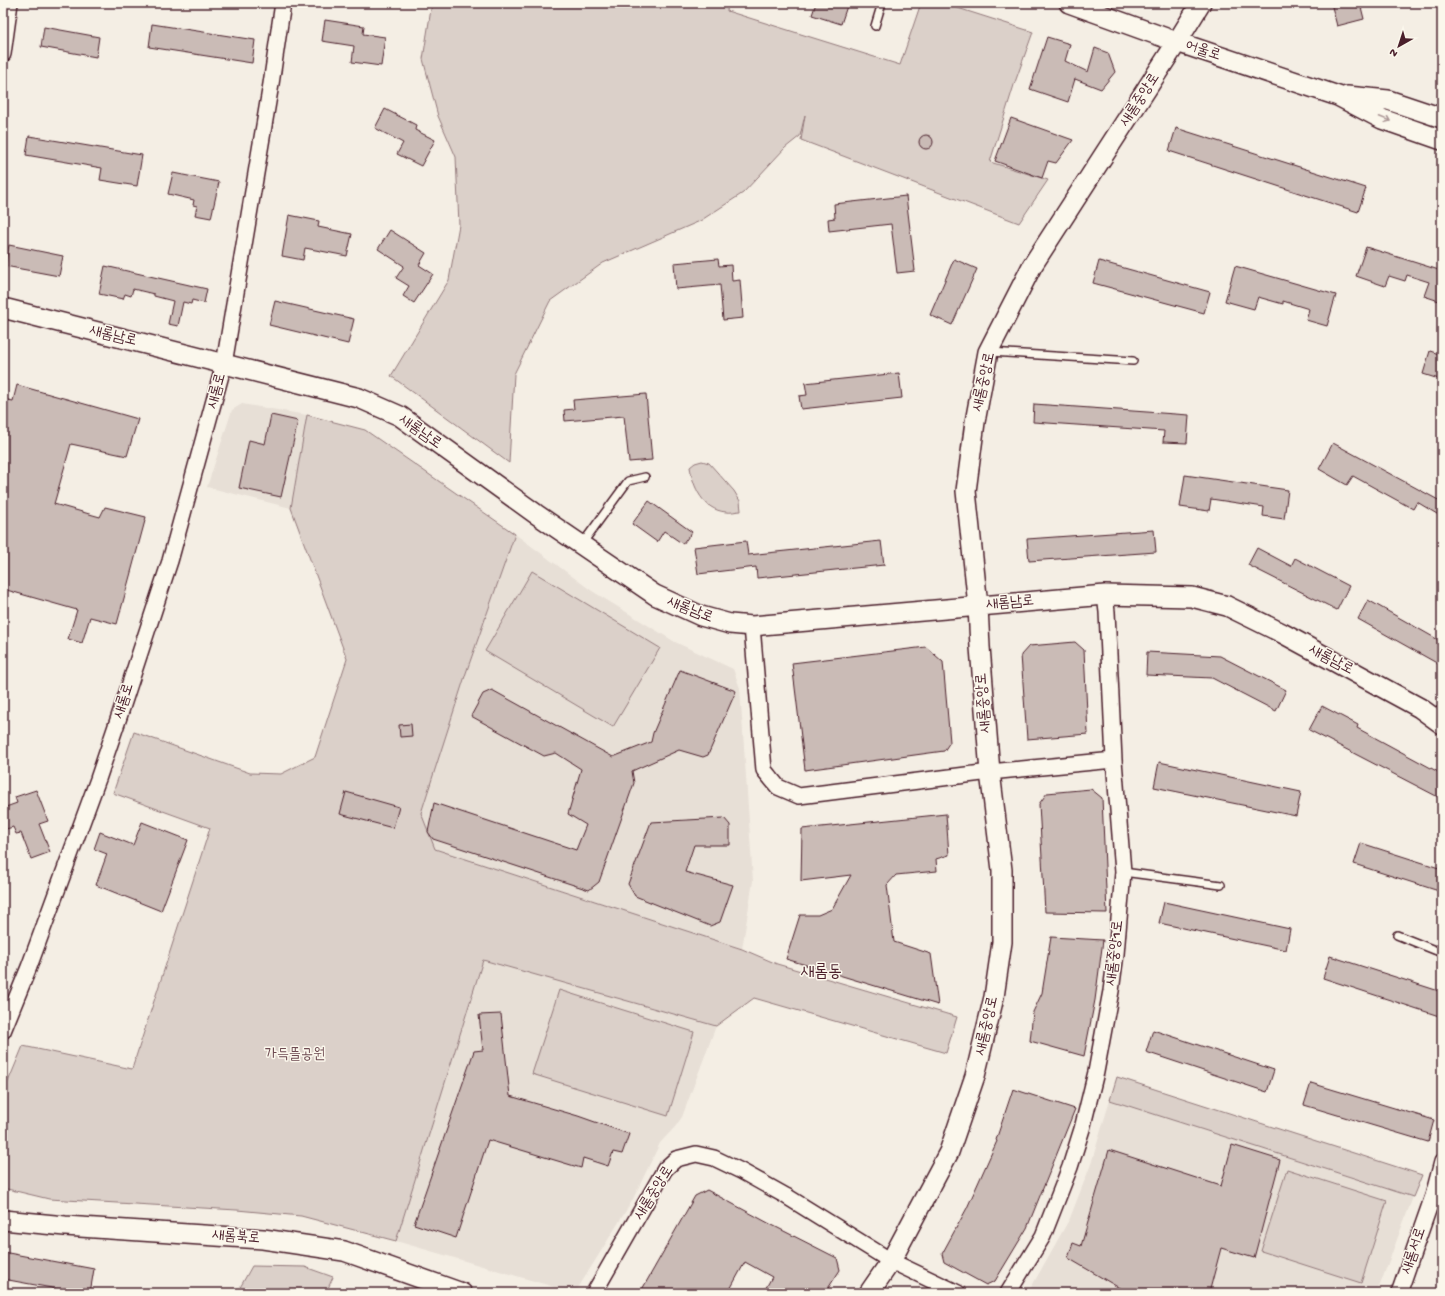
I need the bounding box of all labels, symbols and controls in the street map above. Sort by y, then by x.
north arrow [1379,26,1419,66]
street label: 어울로 [1183,37,1223,65]
text: N [1387,45,1401,59]
street label: 새롬중앙로 [1116,70,1164,130]
one-way arrow [1379,116,1391,124]
street label: 새롬남로 [87,321,139,351]
street label: 새롬중앙로 [968,351,1000,413]
street label: 새롬로 [204,371,230,411]
street label: 새롬남로 [395,411,445,453]
street label: 새롬남로 [985,592,1035,614]
street label: 새롬남로 [664,593,716,627]
street label: 새롬남로 [1305,641,1357,679]
street label: 새롬중앙로 [973,672,995,734]
street label: 새롬로 [110,681,138,721]
street label: 새롬중앙1로 [1102,919,1128,987]
district label: 새롬동 [800,963,842,983]
street label: 새롬중앙로 [971,995,1003,1057]
park label: 가득뜰공원 [265,1046,325,1064]
street label: 새롬중앙로 [630,1163,678,1223]
street label: 새롬서로 [1398,1225,1430,1277]
street label: 새롬북로 [211,1226,261,1248]

